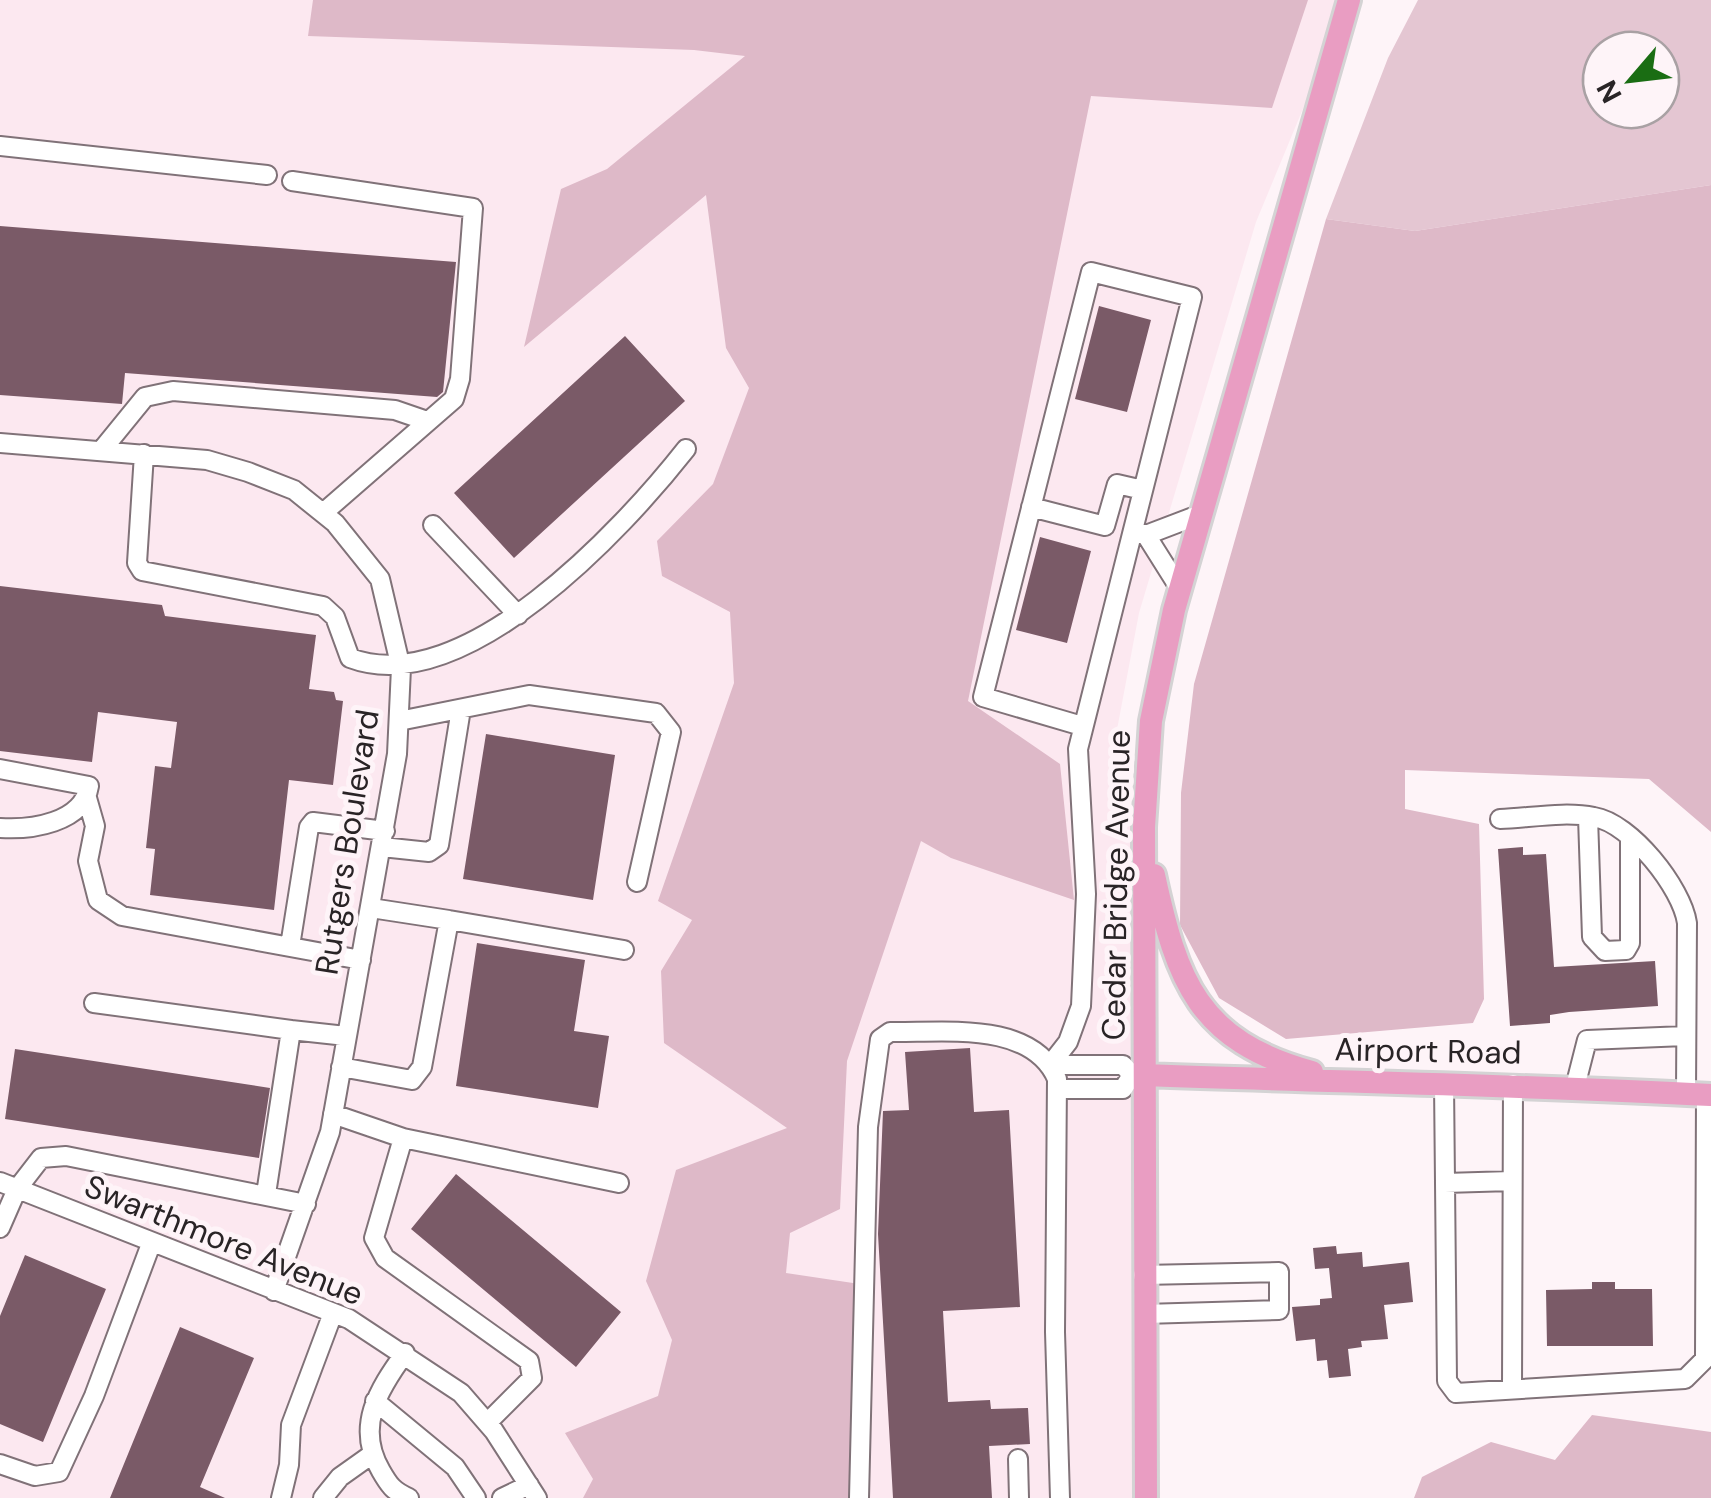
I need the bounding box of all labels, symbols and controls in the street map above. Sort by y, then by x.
north arrow [1581,30,1681,130]
text: N [1588,74,1630,109]
street label: Rutgers Boulevard [305,706,389,978]
street label: Cedar Bridge Avenue [1092,729,1140,1041]
street label: Airport Road [1334,1028,1522,1074]
street label: Swarthmore Avenue [79,1165,369,1315]

